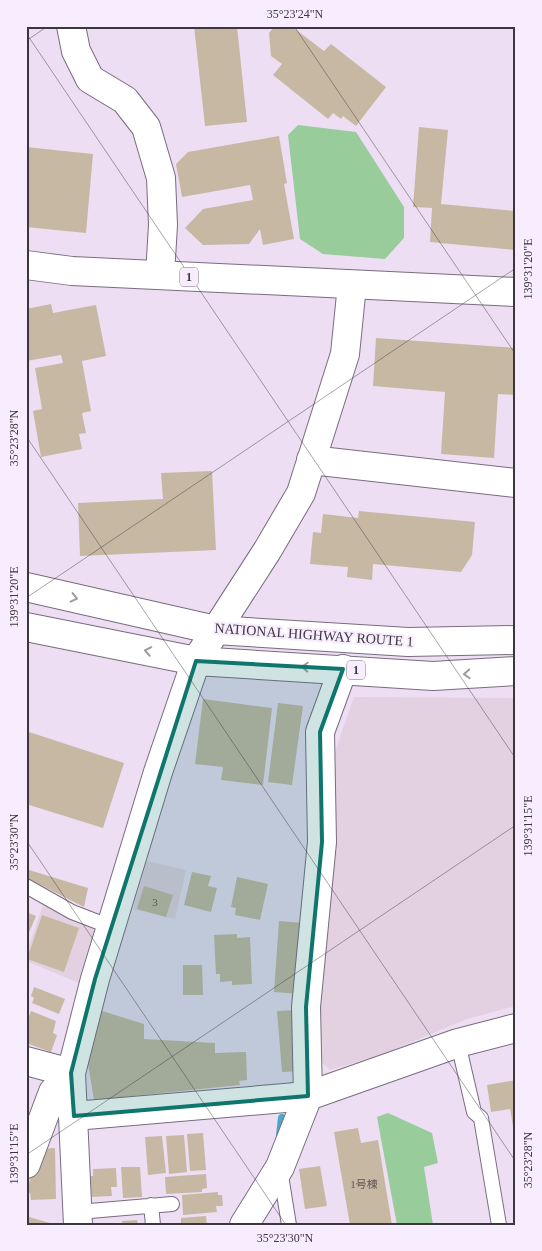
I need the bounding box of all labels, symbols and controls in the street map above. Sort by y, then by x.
text: 35°23'24"N [267,7,324,21]
text: 139°31'20"E [521,238,535,300]
road number: 1 [180,268,198,286]
text: 35°23'28"N [7,409,21,466]
text: 139°31'20"E [7,566,21,628]
one-way arrow [69,592,78,603]
street label: NATIONAL HIGHWAY ROUTE 1 [214,621,414,649]
one-way arrow [144,646,152,657]
road number: 1 [347,660,365,680]
one-way arrow [301,662,309,673]
one-way arrow [463,668,471,679]
text: 139°31'15"E [521,795,535,857]
text: 35°23'30"N [7,813,21,870]
house number: 3 [152,896,158,908]
text: 139°31'15"E [7,1123,21,1185]
text: 35°23'28"N [521,1131,535,1188]
house number: 1号棟 [350,1178,378,1190]
text: 35°23'30"N [257,1231,314,1245]

